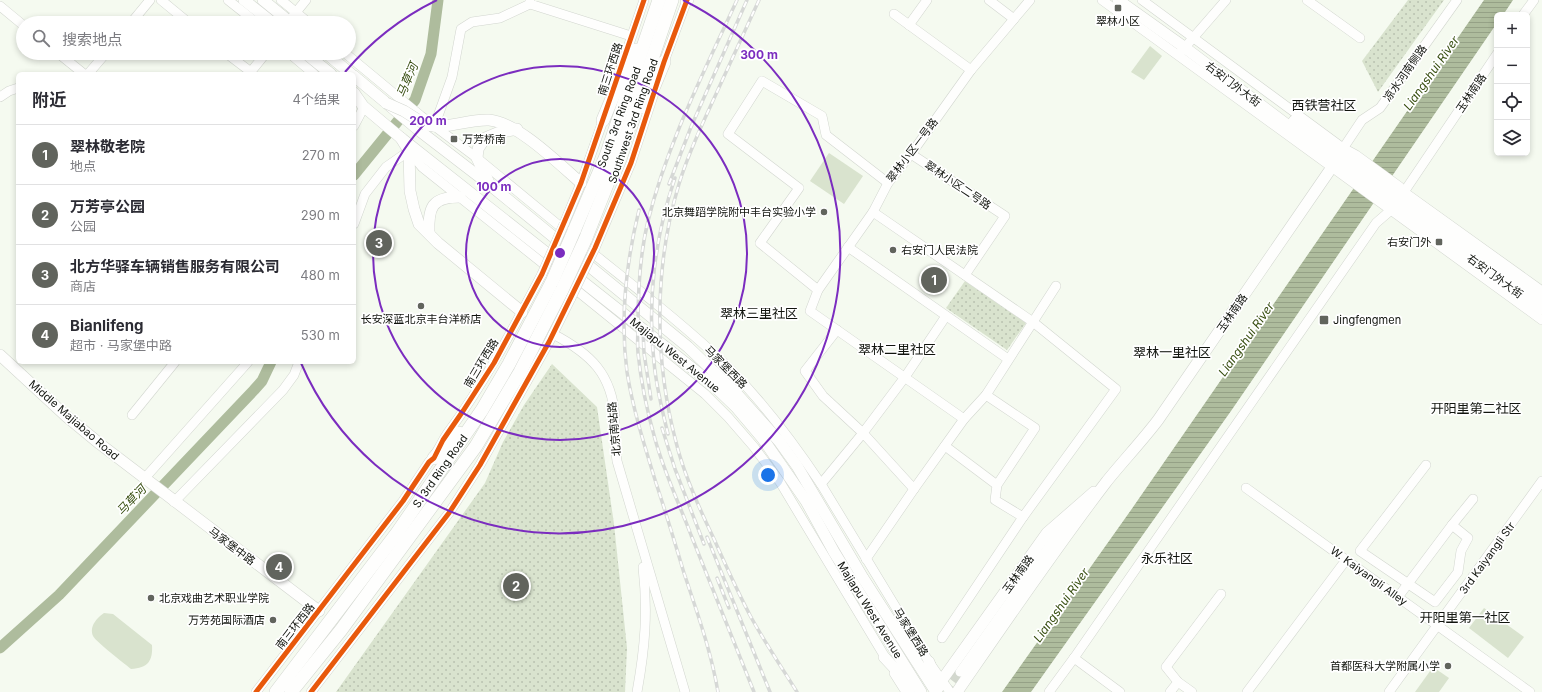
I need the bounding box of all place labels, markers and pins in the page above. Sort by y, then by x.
marker: 翠林小区 [1113,3,1123,13]
place label: 翠林小区 [1096,14,1140,28]
place label: 万芳桥南 [462,132,506,146]
marker: 万芳桥南 [449,134,459,144]
place label: 北京舞蹈学院附中丰台实验小学 [662,205,816,219]
marker: 北京舞蹈学院附中丰台实验小学 [819,207,829,217]
pin: 3 [366,228,392,258]
place label: 右安门外 [1387,235,1431,249]
marker: 右安门外 [1434,237,1444,247]
place label: 右安门人民法院 [901,243,978,257]
marker: 右安门人民法院 [888,245,898,255]
centre of rings [553,246,567,260]
pin: 1 [921,265,947,295]
marker: 长安深蓝北京丰台洋桥店 [416,301,426,311]
place label: 长安深蓝北京丰台洋桥店 [361,312,482,326]
place label: Jingfengmen [1333,313,1401,327]
marker: Jingfengmen [1318,314,1330,326]
pin: 4 [266,552,292,582]
pin: 2 [503,571,529,601]
place label: 北京戏曲艺术职业学院 [159,591,269,605]
marker: 北京戏曲艺术职业学院 [146,593,156,603]
place label: 万芳苑国际酒店 [188,613,265,627]
marker: 万芳苑国际酒店 [268,615,278,625]
place label: 首都医科大学附属小学 [1330,659,1440,673]
marker: 首都医科大学附属小学 [1443,661,1453,671]

